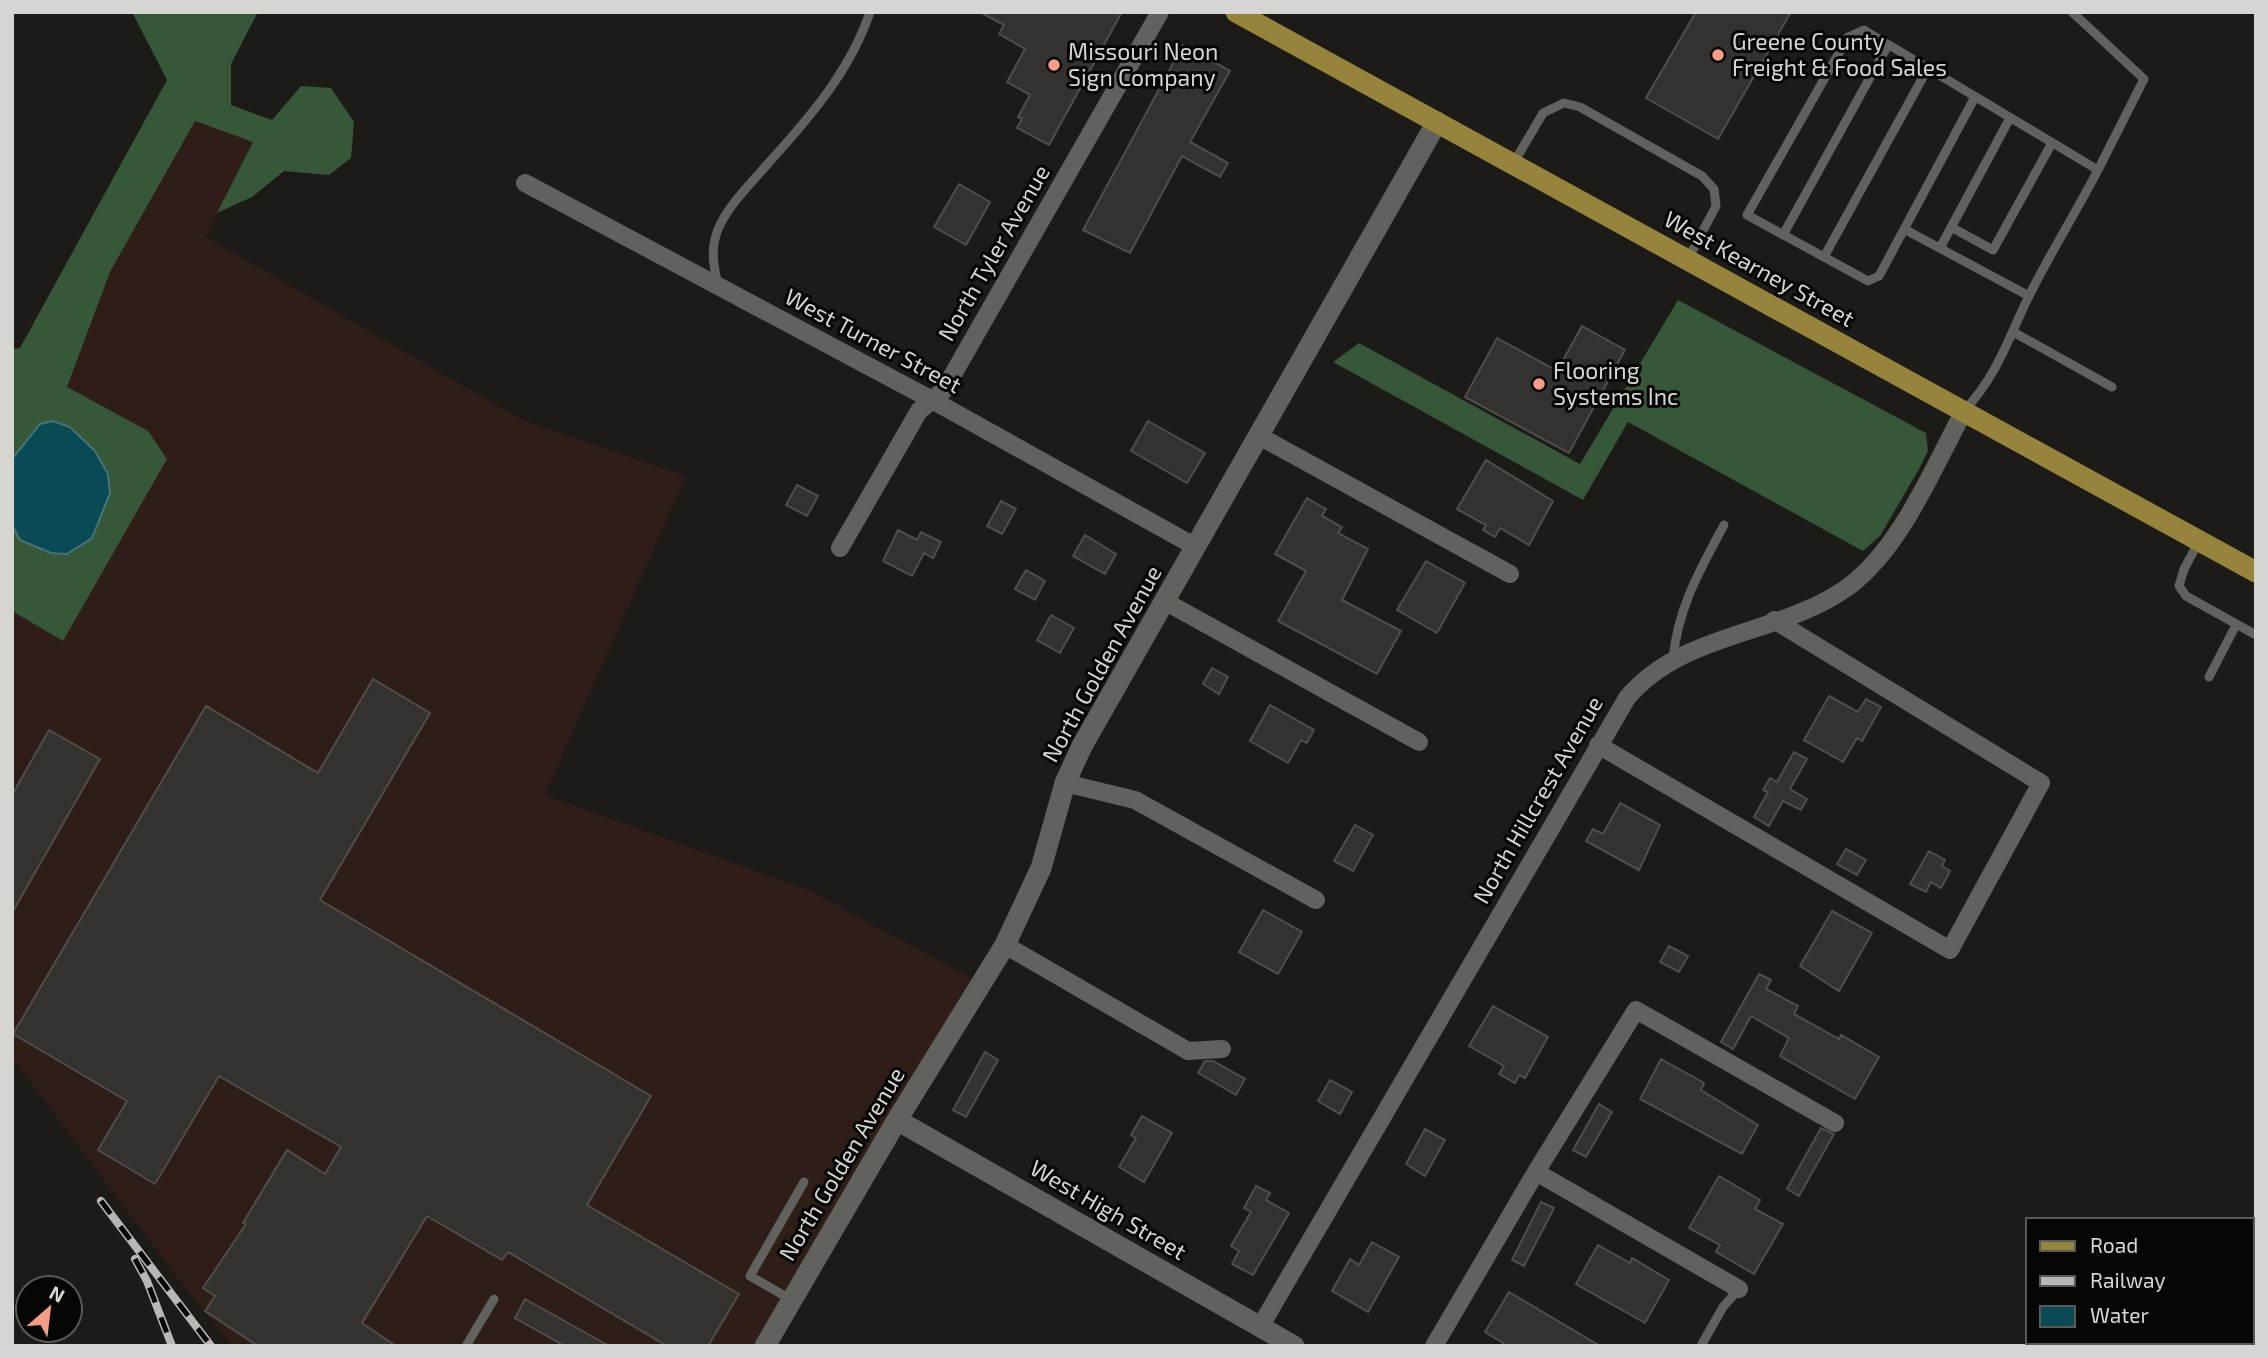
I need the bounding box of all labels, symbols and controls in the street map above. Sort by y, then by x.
place label: Greene County Freight & Food Sales [1732,27,1947,81]
place label: Missouri Neon Sign Company [1068,37,1218,91]
marker: Greene County Freight & Food Sales [1710,47,1726,63]
marker: Missouri Neon Sign Company [1046,57,1062,73]
street label: North Tyler Avenue [931,159,1055,346]
street label: West Kearney Street [1659,204,1860,332]
street label: West Turner Street [780,282,967,399]
place label: Flooring Systems Inc [1553,356,1678,410]
marker: Flooring Systems Inc [1531,376,1547,392]
street label: North Golden Avenue [1035,560,1167,767]
street label: North Hillcrest Avenue [1466,691,1608,908]
street label: North Golden Avenue [772,1062,910,1265]
street label: West High Street [1025,1153,1192,1265]
legend [2026,1218,2254,1344]
text: Road [2090,1232,2138,1257]
text: Railway [2090,1267,2166,1292]
north arrow [14,1274,84,1344]
text: N [46,1280,69,1307]
text: Water [2090,1302,2149,1327]

